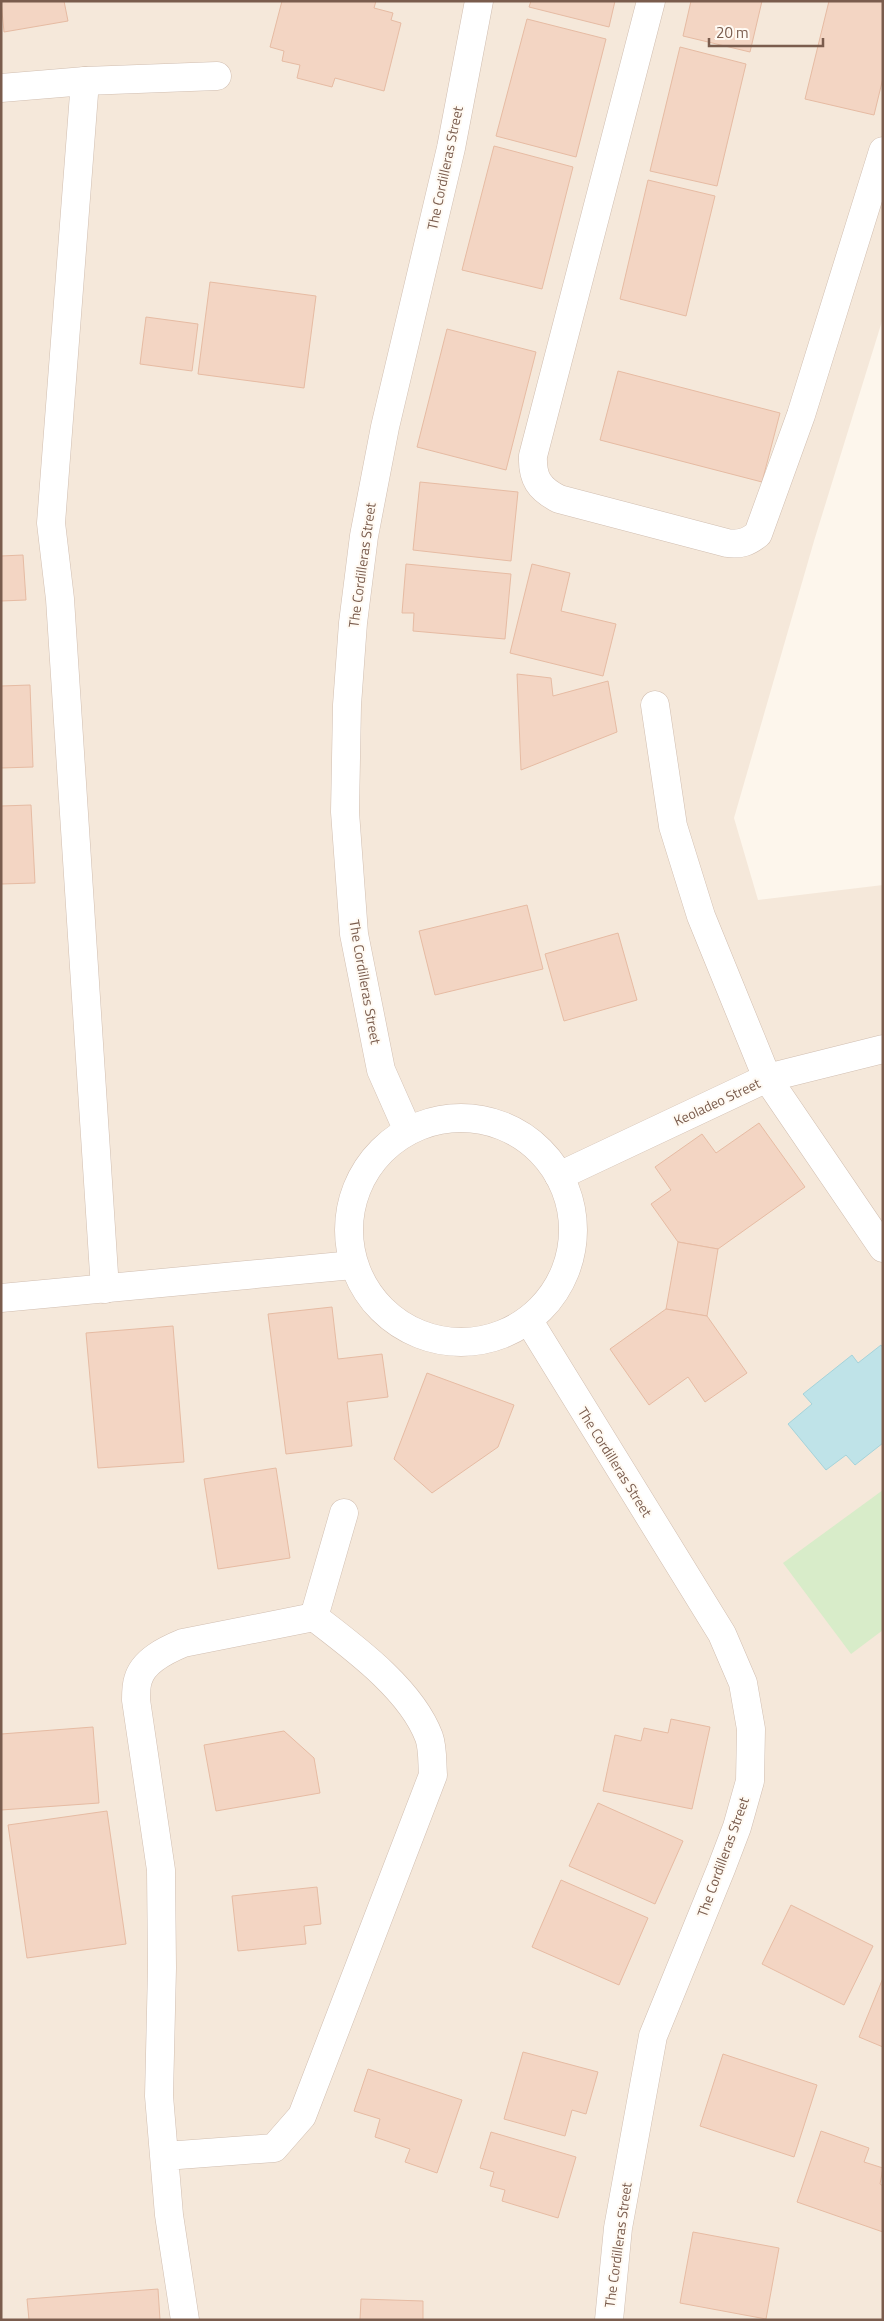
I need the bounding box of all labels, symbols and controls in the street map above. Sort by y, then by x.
scale bar [709,15,823,47]
text: 20 m [716,21,749,44]
street label: The Cordilleras Street [421,104,468,232]
street label: The Cordilleras Street [342,501,381,629]
street label: The Cordilleras Street [344,918,387,1046]
street label: Keoladeo Street [670,1072,764,1131]
street label: The Cordilleras Street [573,1403,658,1521]
street label: The Cordilleras Street [691,1794,754,1920]
street label: The Cordilleras Street [598,2181,637,2309]

